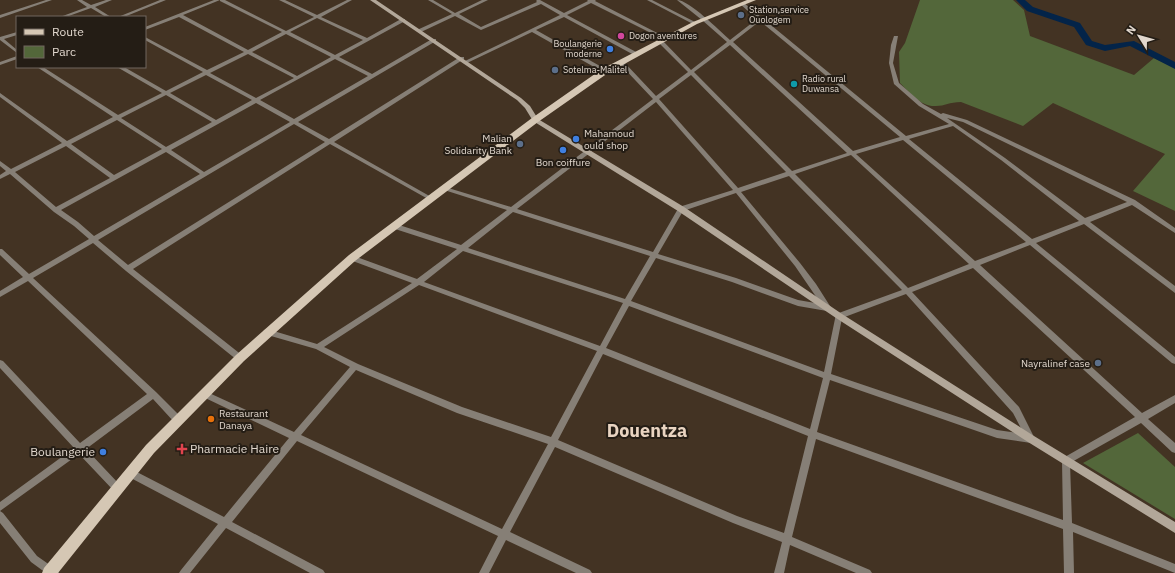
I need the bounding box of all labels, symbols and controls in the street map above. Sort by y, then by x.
place label: Station,service Ouologem [749,4,809,25]
marker: Station,service Ouologem [736,10,746,20]
legend [16,16,146,68]
north arrow [1119,16,1159,56]
text: N [1123,23,1139,37]
text: Route [52,24,84,39]
place label: Dogon aventures [629,30,697,41]
marker: Dogon aventures [616,31,626,41]
place label: Boulangerie moderne [553,38,602,59]
text: Parc [52,44,76,59]
marker: Boulangerie moderne [605,44,615,54]
place label: Sotelma-Malitel [563,64,628,75]
marker: Sotelma-Malitel [550,65,560,75]
place label: Radio rural Duwansa [802,73,847,94]
marker: Radio rural Duwansa [789,79,799,89]
place label: Mahamoud ould shop [584,127,634,152]
place label: Malian Solidarity Bank [444,132,513,157]
marker: Mahamoud ould shop [571,134,581,144]
marker: Malian Solidarity Bank [515,139,525,149]
marker: Bon coiffure [558,145,568,155]
place label: Bon coiffure [536,156,591,169]
place label: Nayralinef case [1021,357,1091,370]
marker: Nayralinef case [1093,358,1103,368]
place label: Restaurant Danaya [219,407,269,432]
marker: Restaurant Danaya [206,414,216,424]
district label: Douentza [607,419,687,442]
place label: Pharmacie Haire [190,441,279,456]
place label: Boulangerie [30,444,95,459]
marker: Pharmacie Haire [177,444,187,454]
marker: Boulangerie [98,447,108,457]

